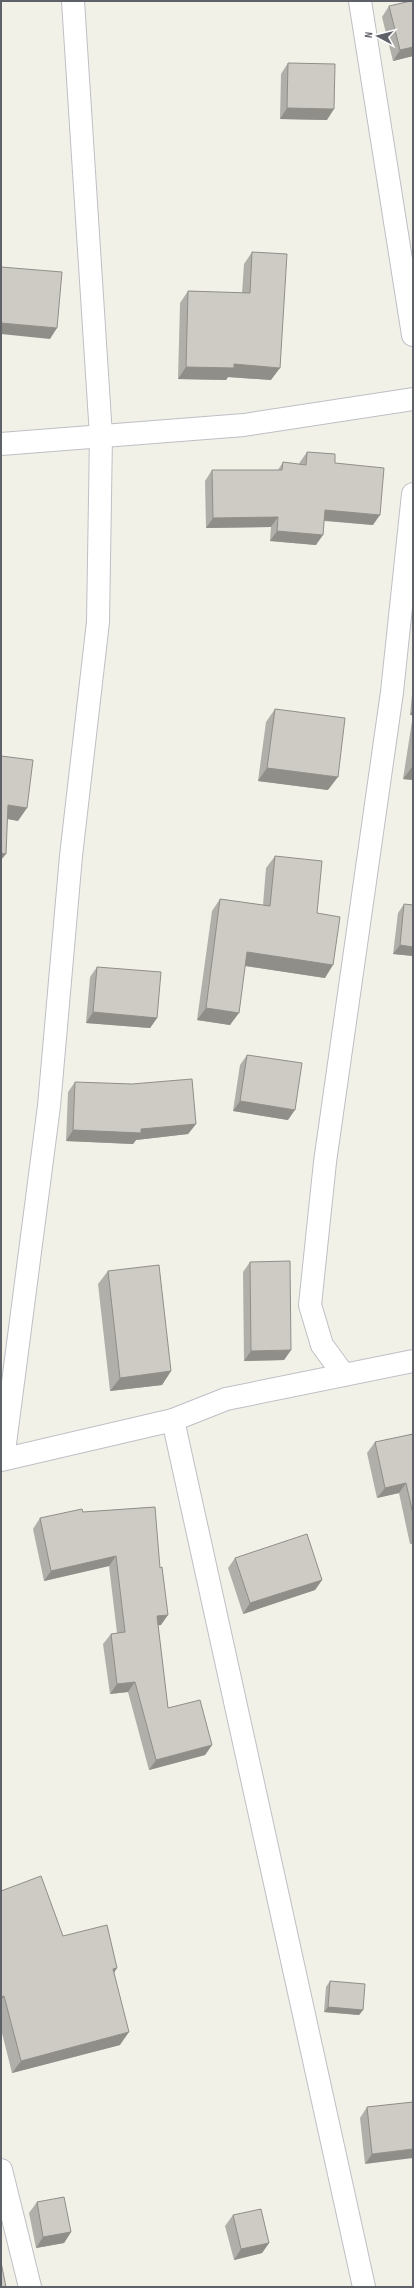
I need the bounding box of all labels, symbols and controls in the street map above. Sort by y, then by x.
north arrow [358,16,398,56]
text: N [362,31,375,39]

